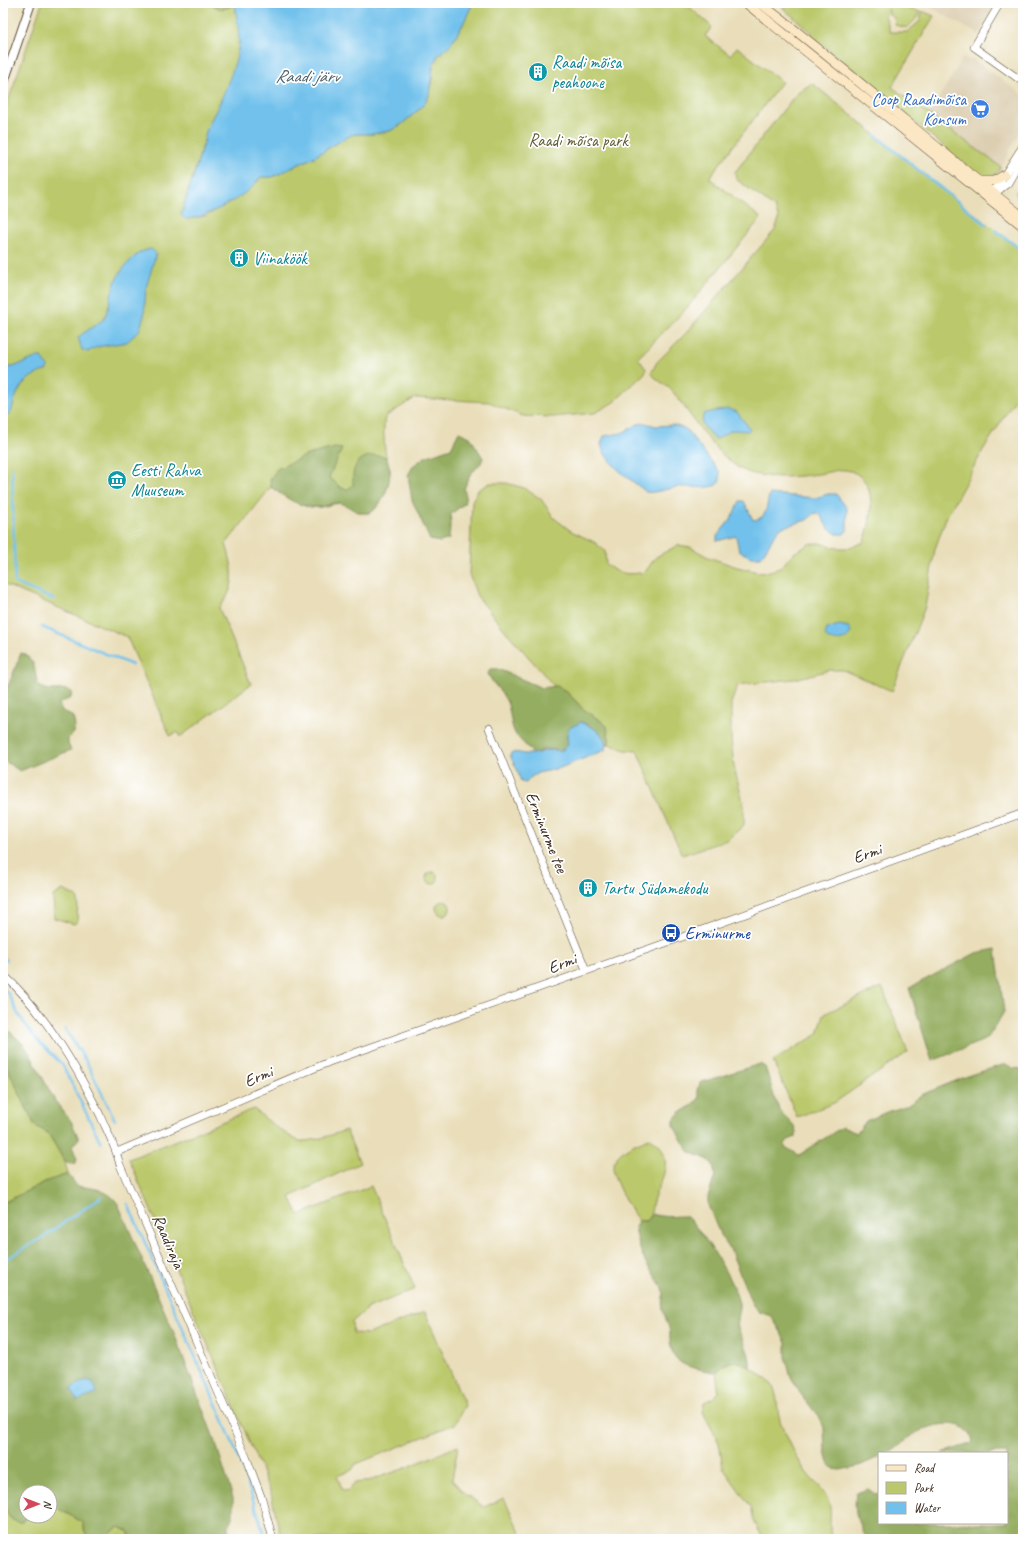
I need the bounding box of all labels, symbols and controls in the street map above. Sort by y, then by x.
place label: Raadi mõisa peahoone [552,52,623,93]
building icon: Raadi mõisa peahoone [527,61,549,83]
water label: Raadi järv [275,65,342,87]
place label: Coop Raadimõisa Konsum [871,89,967,130]
supermarket icon: Coop Raadimõisa Konsum [969,98,991,120]
park label: Raadi mõisa park [528,130,629,151]
building icon: Viinaköök [228,247,250,269]
place label: Viinaköök [253,248,309,269]
place label: Eesti Rahva Muuseum [131,460,202,501]
museum icon: Eesti Rahva Muuseum [106,469,128,491]
street label: Erminurme tee [521,789,573,877]
street label: Ermi [850,838,886,868]
building icon: Tartu Südamekodu [577,877,599,899]
place label: Tartu Südamekodu [602,878,709,899]
bus stop icon: Erminurme [660,922,682,944]
place label: Erminurme [685,923,751,944]
street label: Ermi [545,948,581,978]
street label: Ermi [241,1060,277,1092]
street label: Raadiraja [148,1211,190,1273]
legend [878,1452,1008,1524]
text: Road [914,1460,936,1476]
text: Park [914,1480,935,1496]
north arrow [18,1484,58,1524]
text: Water [914,1500,942,1516]
text: N [41,1501,55,1510]

